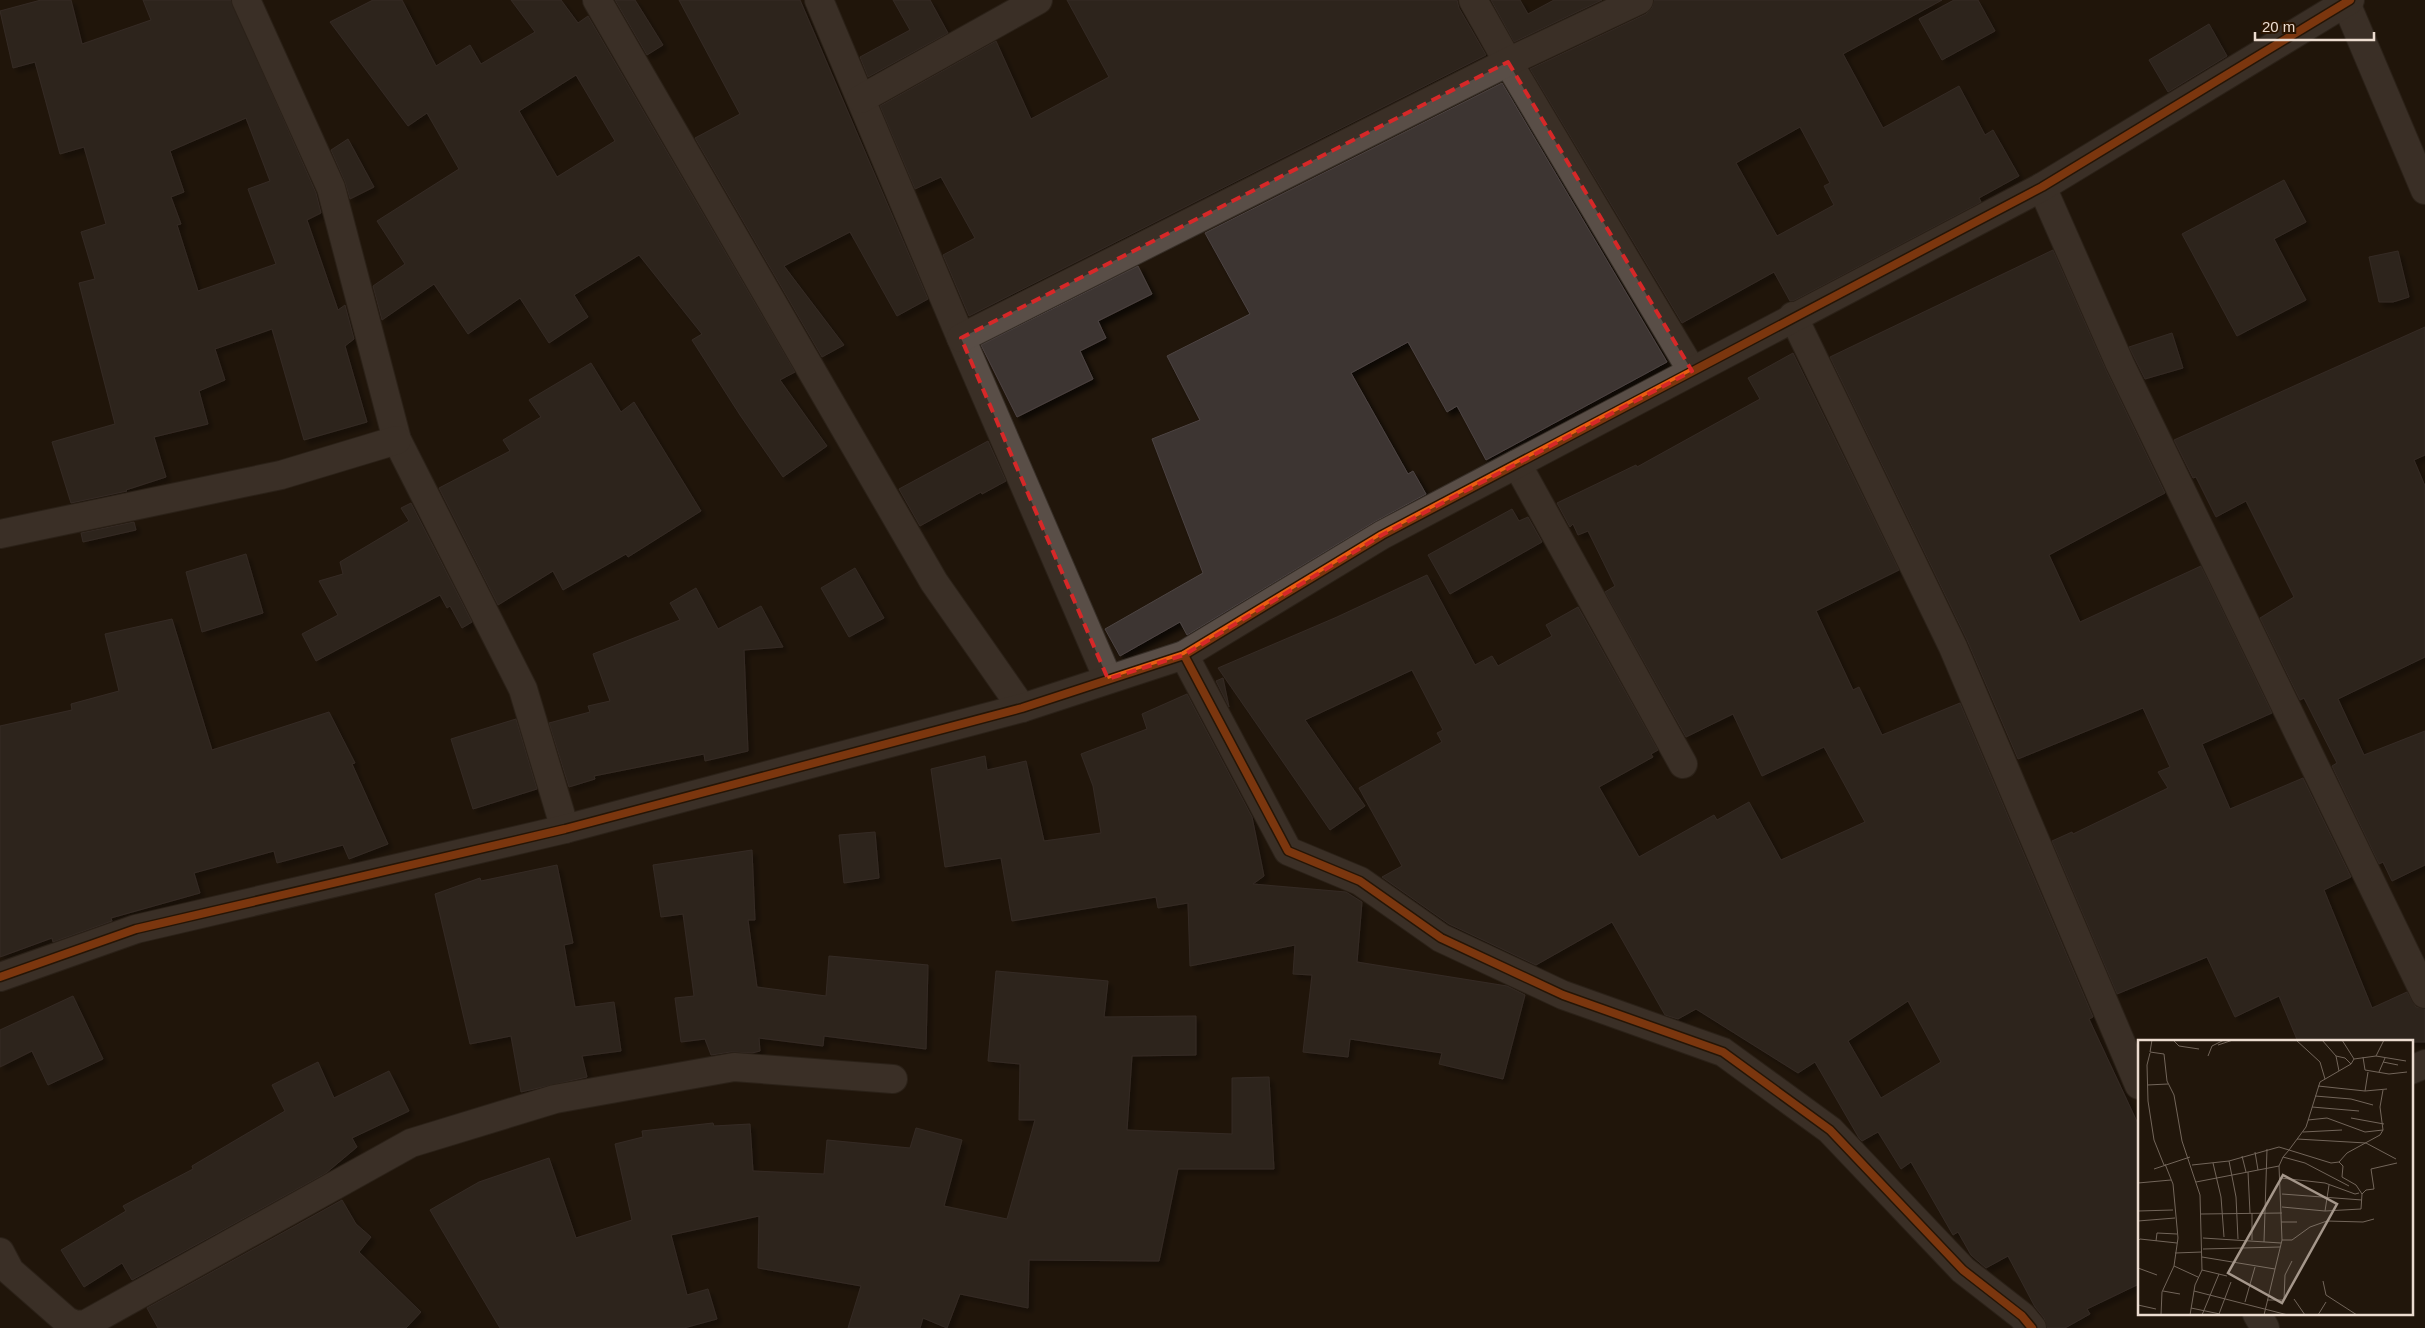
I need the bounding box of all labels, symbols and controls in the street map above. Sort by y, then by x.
scale bar [2255,10,2374,42]
text: 20 m [2262,18,2295,35]
inset map [2138,1040,2412,1316]

